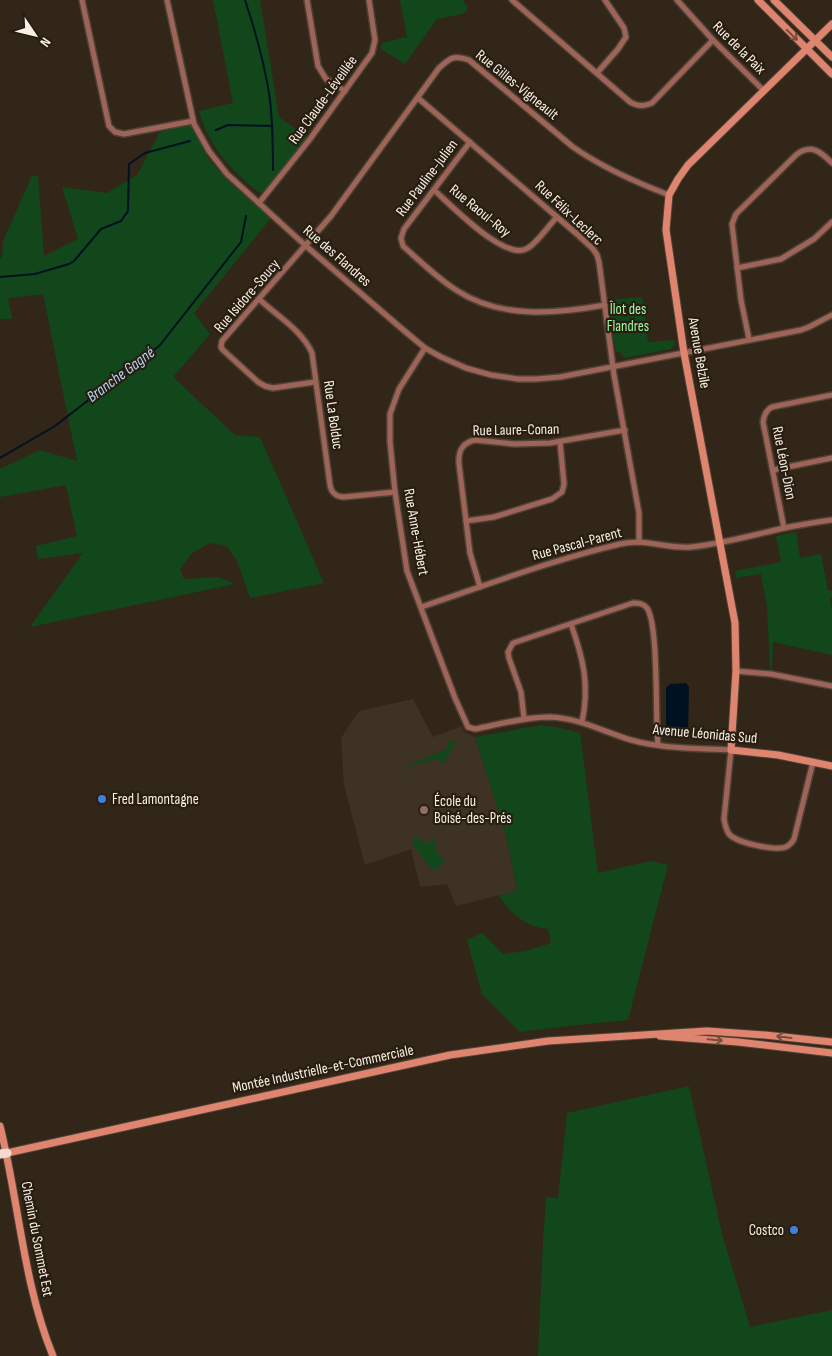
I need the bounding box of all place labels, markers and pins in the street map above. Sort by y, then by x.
place label: Fred Lamontagne [112,790,199,809]
place label: École du Boisé-des-Prés [434,792,512,828]
marker: Fred Lamontagne [96,793,108,805]
marker: École du Boisé-des-Prés [418,804,430,816]
place label: Costco [749,1221,784,1240]
marker: Costco [788,1224,800,1236]

